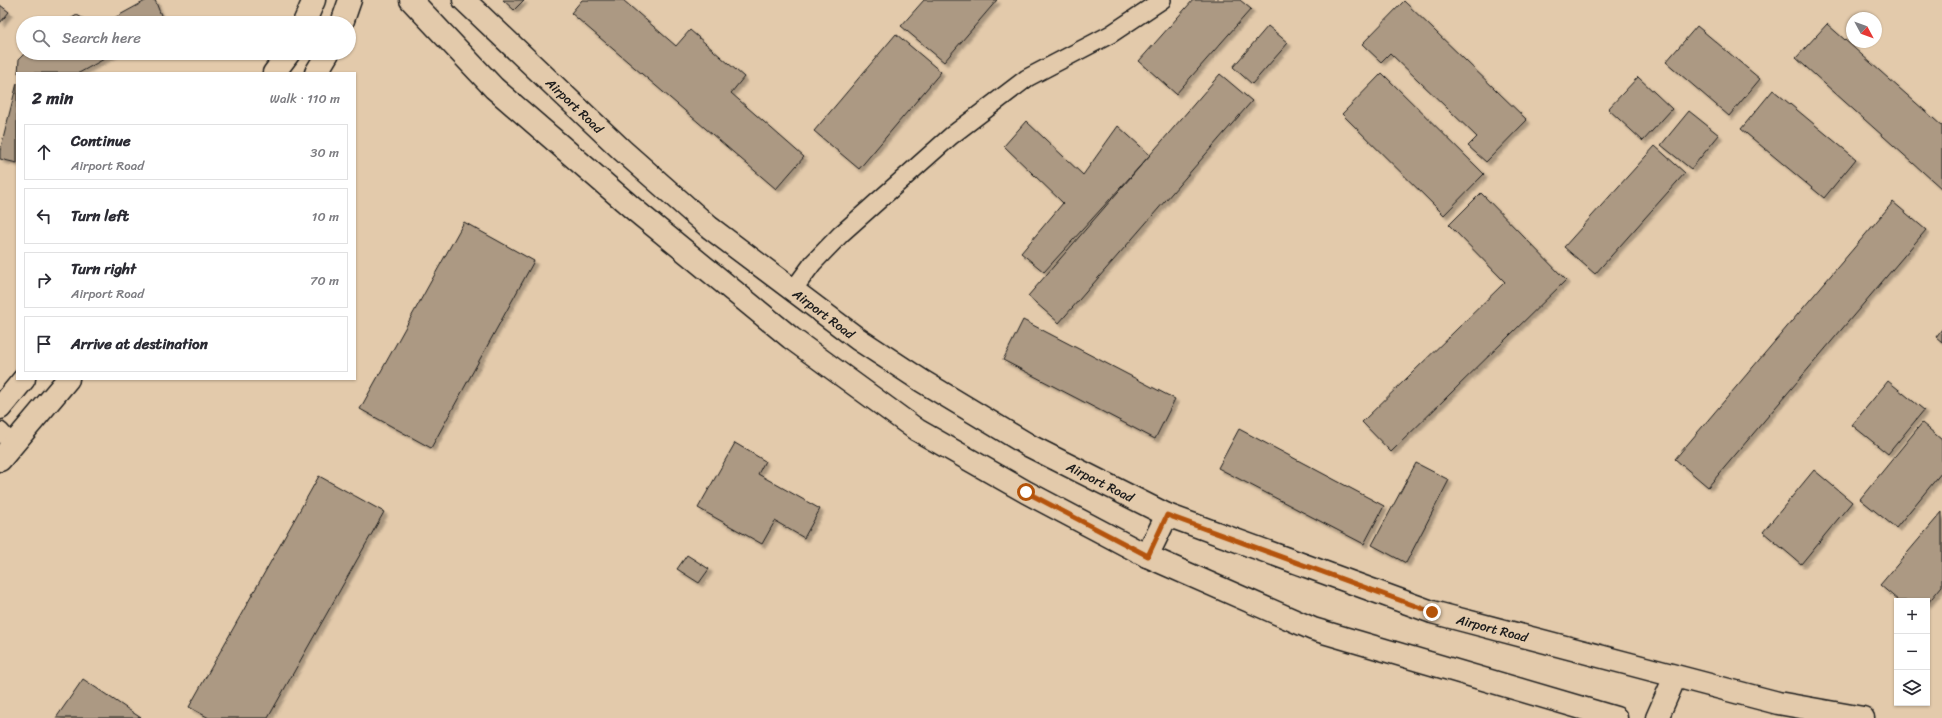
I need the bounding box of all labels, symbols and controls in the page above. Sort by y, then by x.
north arrow [1846,12,1882,48]
search box [16,16,356,60]
text: Search here [62,25,141,51]
icon: search [30,27,52,49]
street label: Airport Road [539,72,610,140]
text: 2 min [32,83,73,113]
text: Walk · 110 m [270,87,340,110]
text: Continue [71,128,131,154]
icon: ahead [33,141,55,163]
text: 30 m [310,141,339,164]
text: Airport Road [71,154,144,177]
text: Turn left [71,203,129,229]
icon: left [33,205,55,227]
text: 10 m [312,205,339,228]
text: Turn right [71,256,136,282]
icon: right [33,269,55,291]
text: 70 m [310,269,339,292]
text: Airport Road [71,282,144,305]
street label: Airport Road [787,282,861,346]
text: Arrive at destination [71,331,208,357]
icon: arrive [33,333,55,355]
street label: Airport Road [1062,455,1139,509]
route start [1017,483,1035,501]
map controls [1894,598,1930,706]
button: + [1894,598,1930,634]
route end [1423,603,1441,621]
street label: Airport Road [1453,608,1532,649]
button: − [1894,634,1930,670]
button: layers [1894,670,1930,706]

